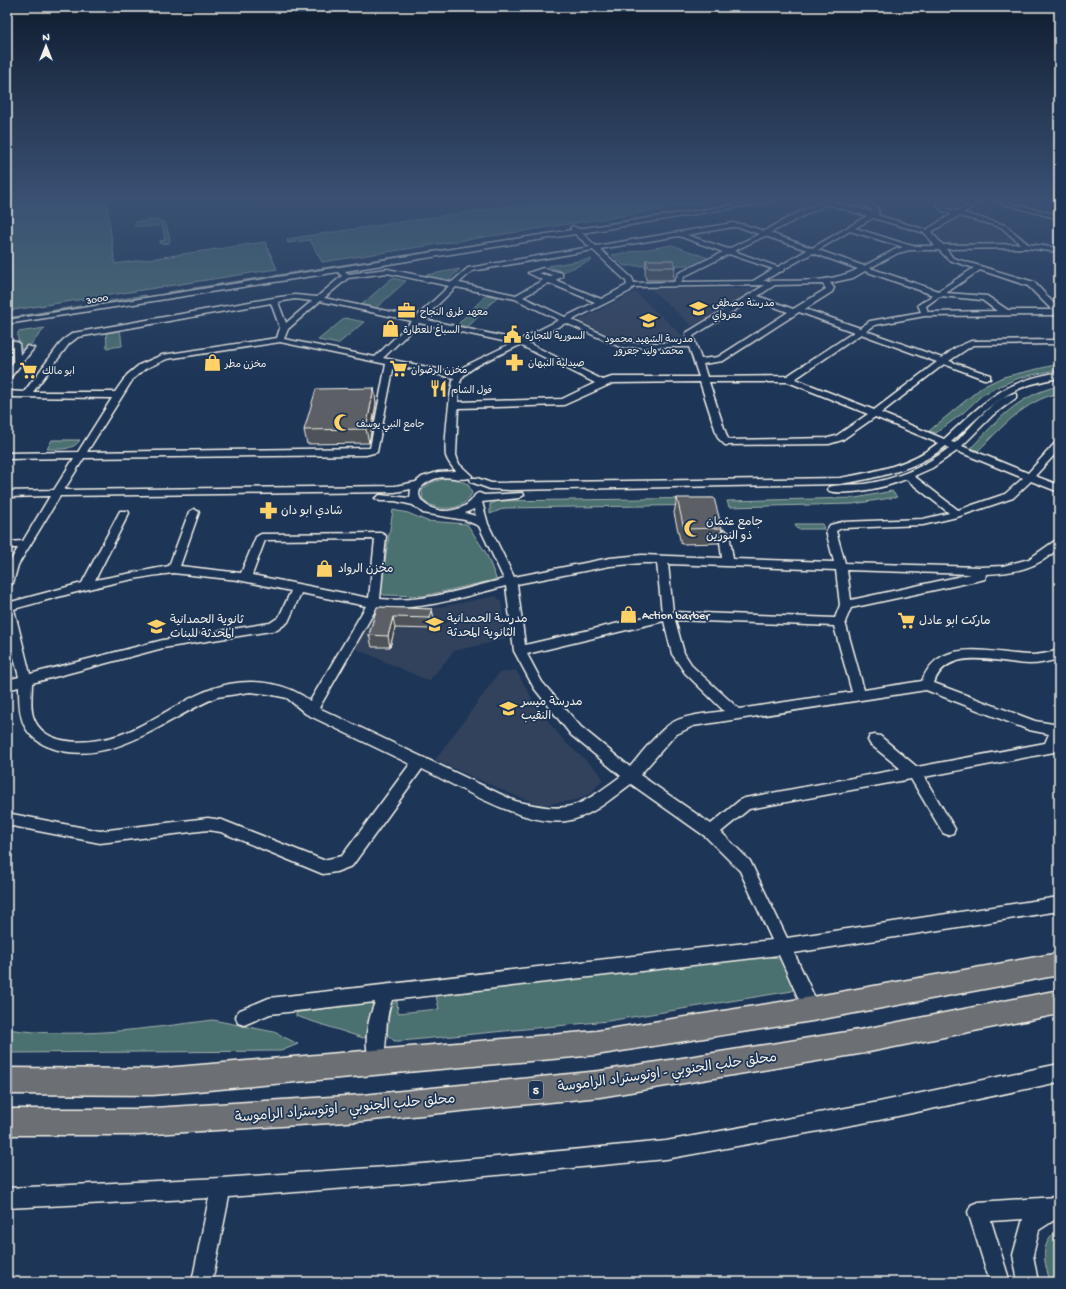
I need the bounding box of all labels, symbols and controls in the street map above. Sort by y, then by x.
north arrow [26,26,66,66]
text: N [42,32,50,44]
street label: 3000 [84,292,110,308]
school or university icon: مدرسة مصطفى معرواي [689,298,709,318]
place label: مدرسة مصطفى معرواي [712,298,775,323]
office icon: معهد طرق النجاح [397,301,417,321]
place label: معهد طرق النجاح [420,307,488,319]
school or university icon: مدرسة الشهيد محمود محمد وليد جعرور [639,311,659,331]
shop icon: السباغ للعطارة [380,319,400,339]
place label: السباغ للعطارة [403,324,460,337]
public building icon: السورية للتجارة [502,325,522,345]
place label: السورية للتجارة [525,331,585,343]
place label: مدرسة الشهيد محمود محمد وليد جعرور [605,334,693,358]
pharmacy icon: صيدلية النبهان [505,352,525,372]
shop icon: مخزن مطر [202,353,222,373]
place label: صيدلية النبهان [528,358,585,370]
place label: مخزن مطر [224,359,267,371]
supermarket icon: مخزن الرضوان [388,359,408,379]
supermarket icon: ابو مالك [19,360,39,380]
place label: مخزن الرضوان [411,365,468,377]
place label: ابو مالك [42,366,75,378]
restaurant icon: فول الشام [428,379,448,399]
place label: فول الشام [451,385,492,397]
mosque icon: جامع النبي يوسف [333,413,353,433]
place label: جامع النبي يوسف [356,419,425,433]
pharmacy icon: شادي ابو دان [258,500,278,520]
place label: شادي ابو دان [281,505,342,519]
place label: جامع عثمان ذو النورين [706,516,763,544]
mosque icon: جامع عثمان ذو النورين [683,518,703,538]
shop icon: مخزن الرواد [315,558,335,578]
place label: مخزن الرواد [338,562,394,577]
shop icon: Action barber [619,605,639,625]
place label: Action barber [642,610,711,624]
supermarket icon: ماركت ابو عادل [896,610,916,630]
place label: مدرسة الحمدانية الثانوية المحدثة [447,613,528,641]
place label: ثانوية الحمدانية المحدثة للبنات [170,614,244,642]
school or university icon: مدرسة الحمدانية الثانوية المحدثة [424,615,444,635]
place label: ماركت ابو عادل [919,615,991,629]
school or university icon: ثانوية الحمدانية المحدثة للبنات [147,616,167,636]
place label: مدرسة ميسر النقيب [520,696,583,724]
school or university icon: مدرسة ميسر النقيب [498,698,518,718]
street label: محلق حلب الجنوبي - اوتوستراد الراموسة [557,1050,778,1099]
road number: 5 [529,1081,543,1099]
street label: محلق حلب الجنوبي - اوتوستراد الراموسة [234,1091,456,1130]

